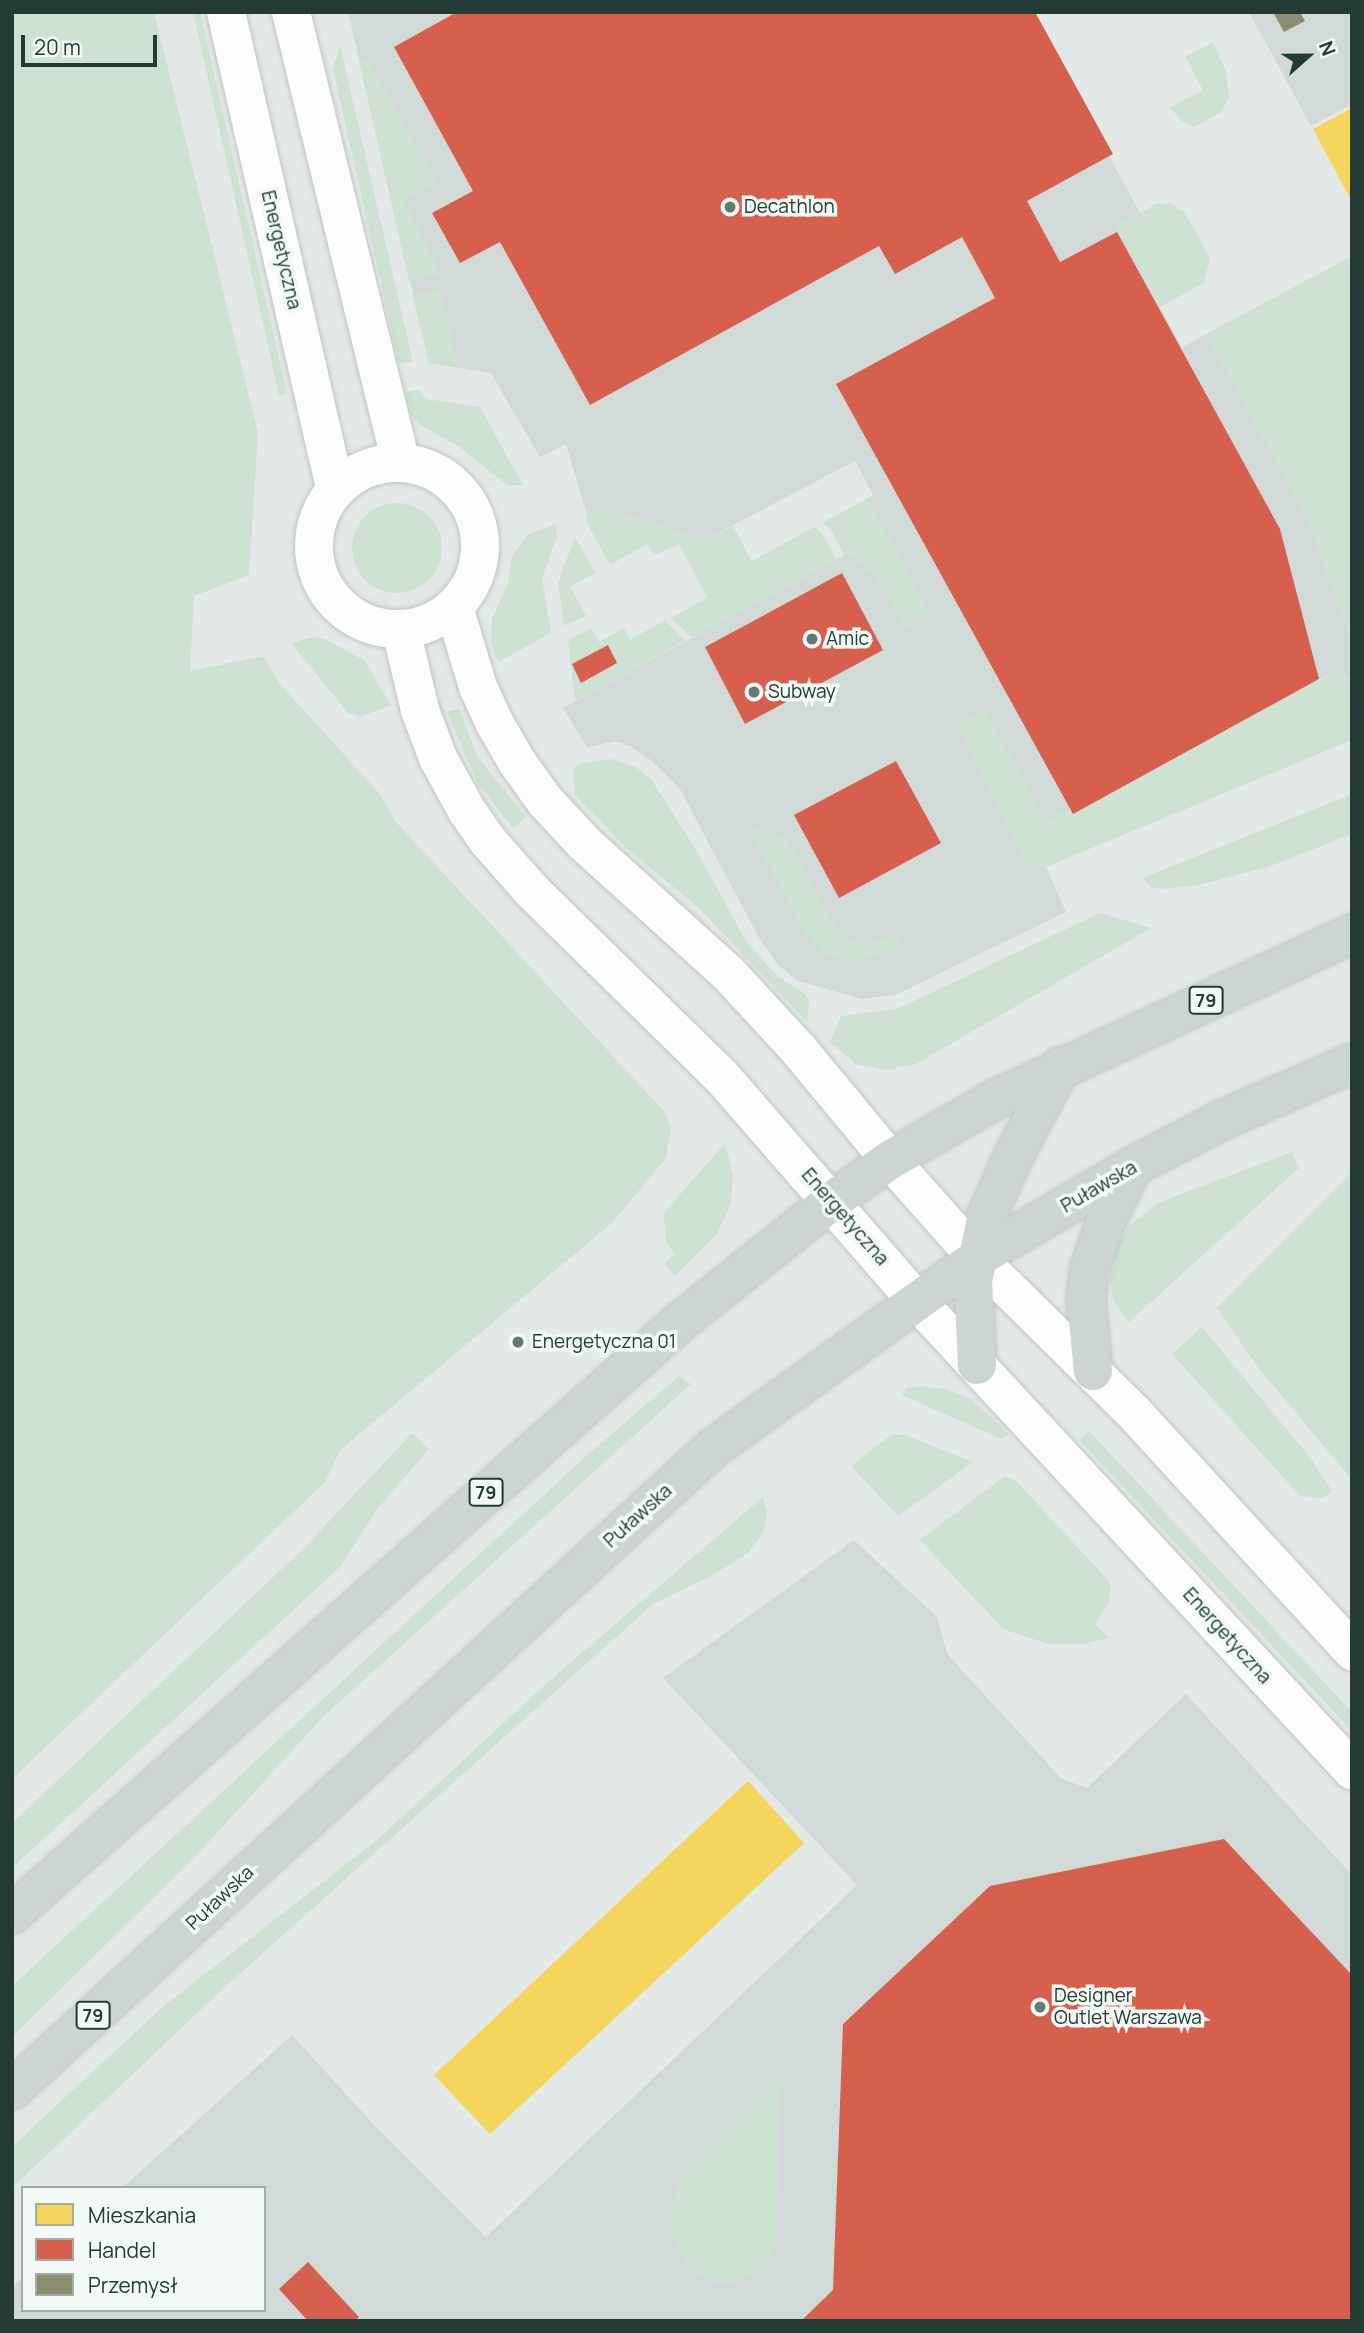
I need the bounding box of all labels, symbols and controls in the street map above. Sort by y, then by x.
scale bar [24,21,161,65]
north arrow [1273,21,1343,91]
text: 20 m [34,33,81,61]
text: N [1313,37,1342,60]
street label: Energetyczna [256,188,306,312]
place label: Decathlon [744,196,835,218]
marker: Decathlon [722,199,738,215]
place label: Amic [826,628,869,650]
marker: Amic [804,631,820,647]
place label: Subway [768,681,836,703]
marker: Subway [746,684,762,700]
road number: 79 [1188,986,1224,1015]
street label: Puławska [1057,1156,1141,1218]
street label: Energetyczna [797,1164,893,1270]
place label: Energetyczna 01 [532,1331,676,1353]
marker: Energetyczna 01 [510,1334,526,1350]
road number: 79 [468,1478,504,1506]
street label: Puławska [599,1479,677,1553]
street label: Energetyczna [1178,1583,1276,1689]
street label: Puławska [182,1861,258,1935]
place label: Designer Outlet Warszawa [1054,1985,1202,2029]
marker: Designer Outlet Warszawa [1032,1999,1048,2015]
road number: 79 [76,2000,110,2029]
legend [21,2186,266,2312]
text: Mieszkania [88,2201,196,2229]
text: Handel [88,2236,156,2264]
text: Przemysł [88,2271,178,2299]

